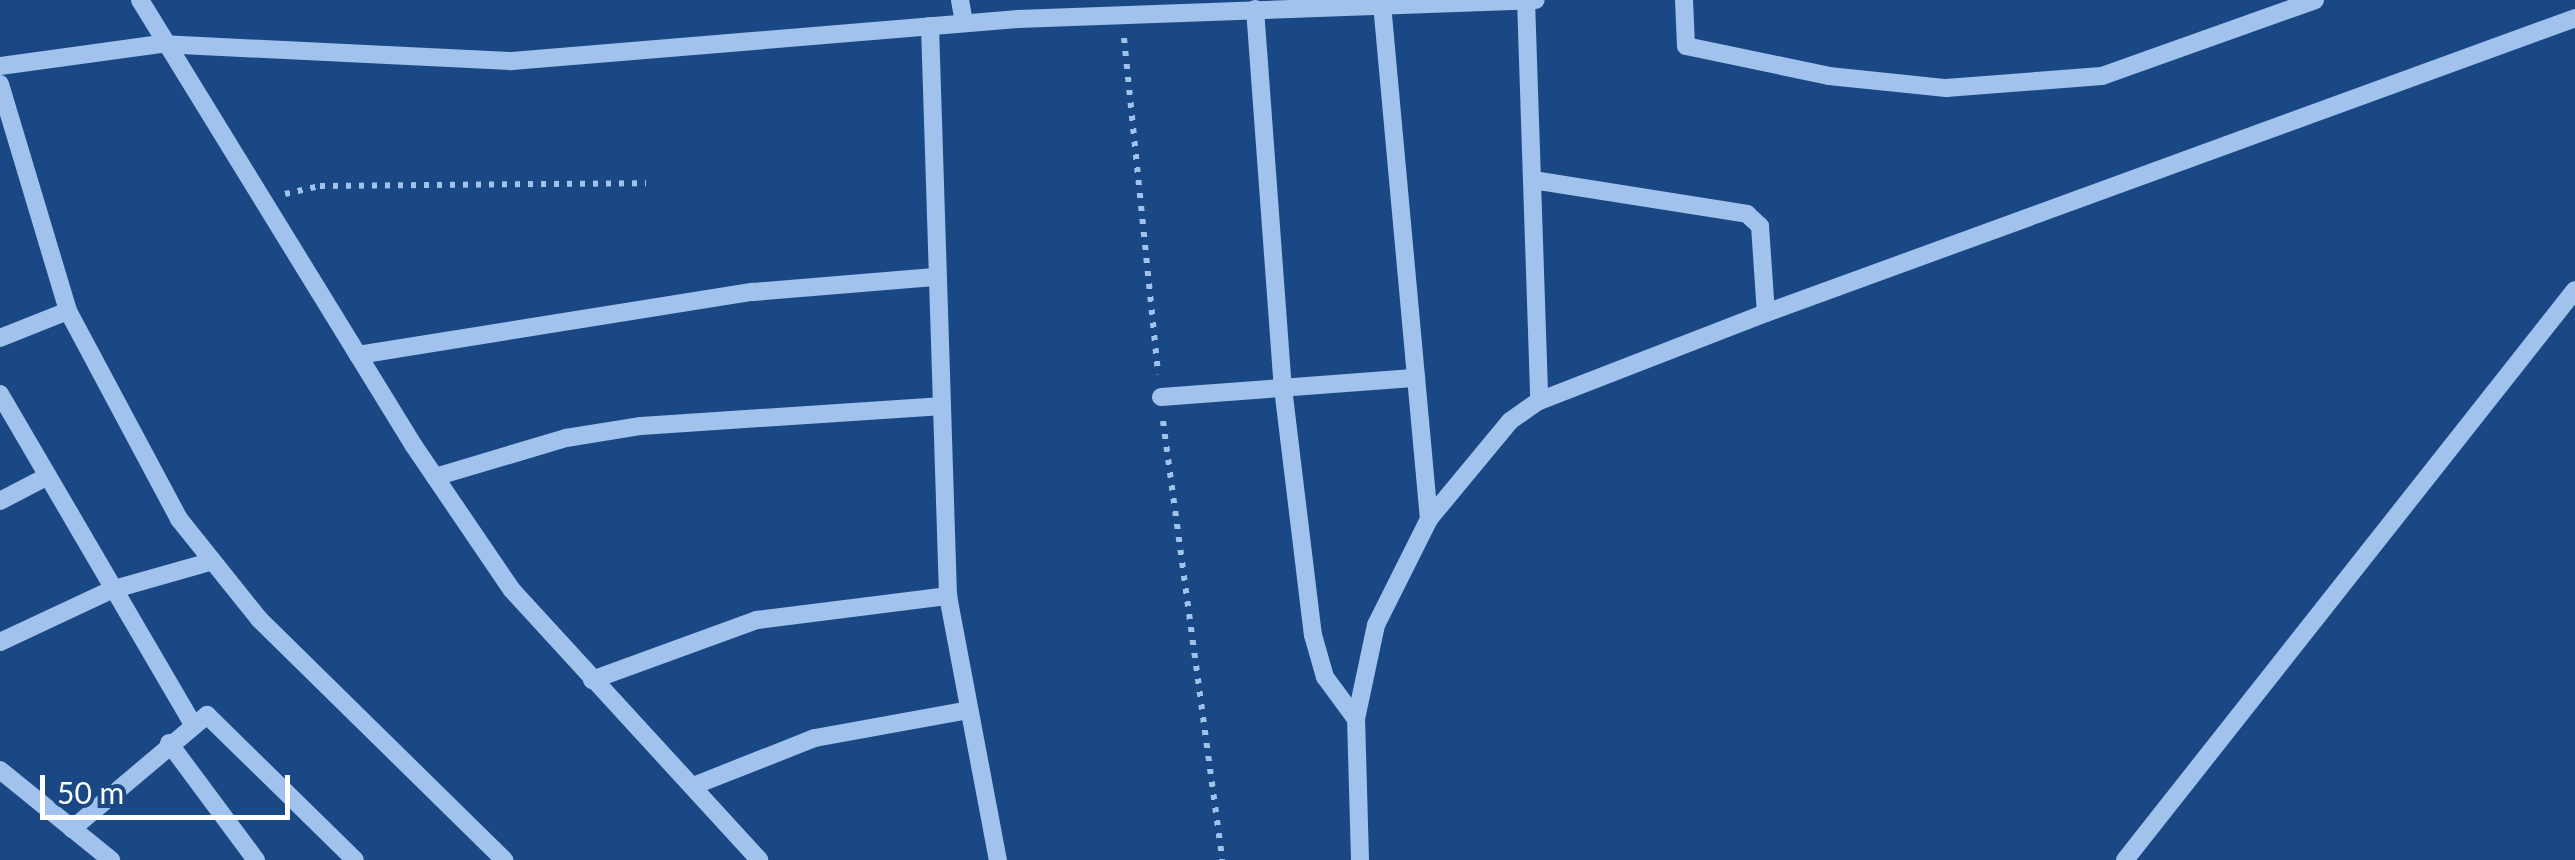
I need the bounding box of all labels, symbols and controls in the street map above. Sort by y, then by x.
scale bar [45,755,295,817]
text: 50 m [57,774,124,810]

